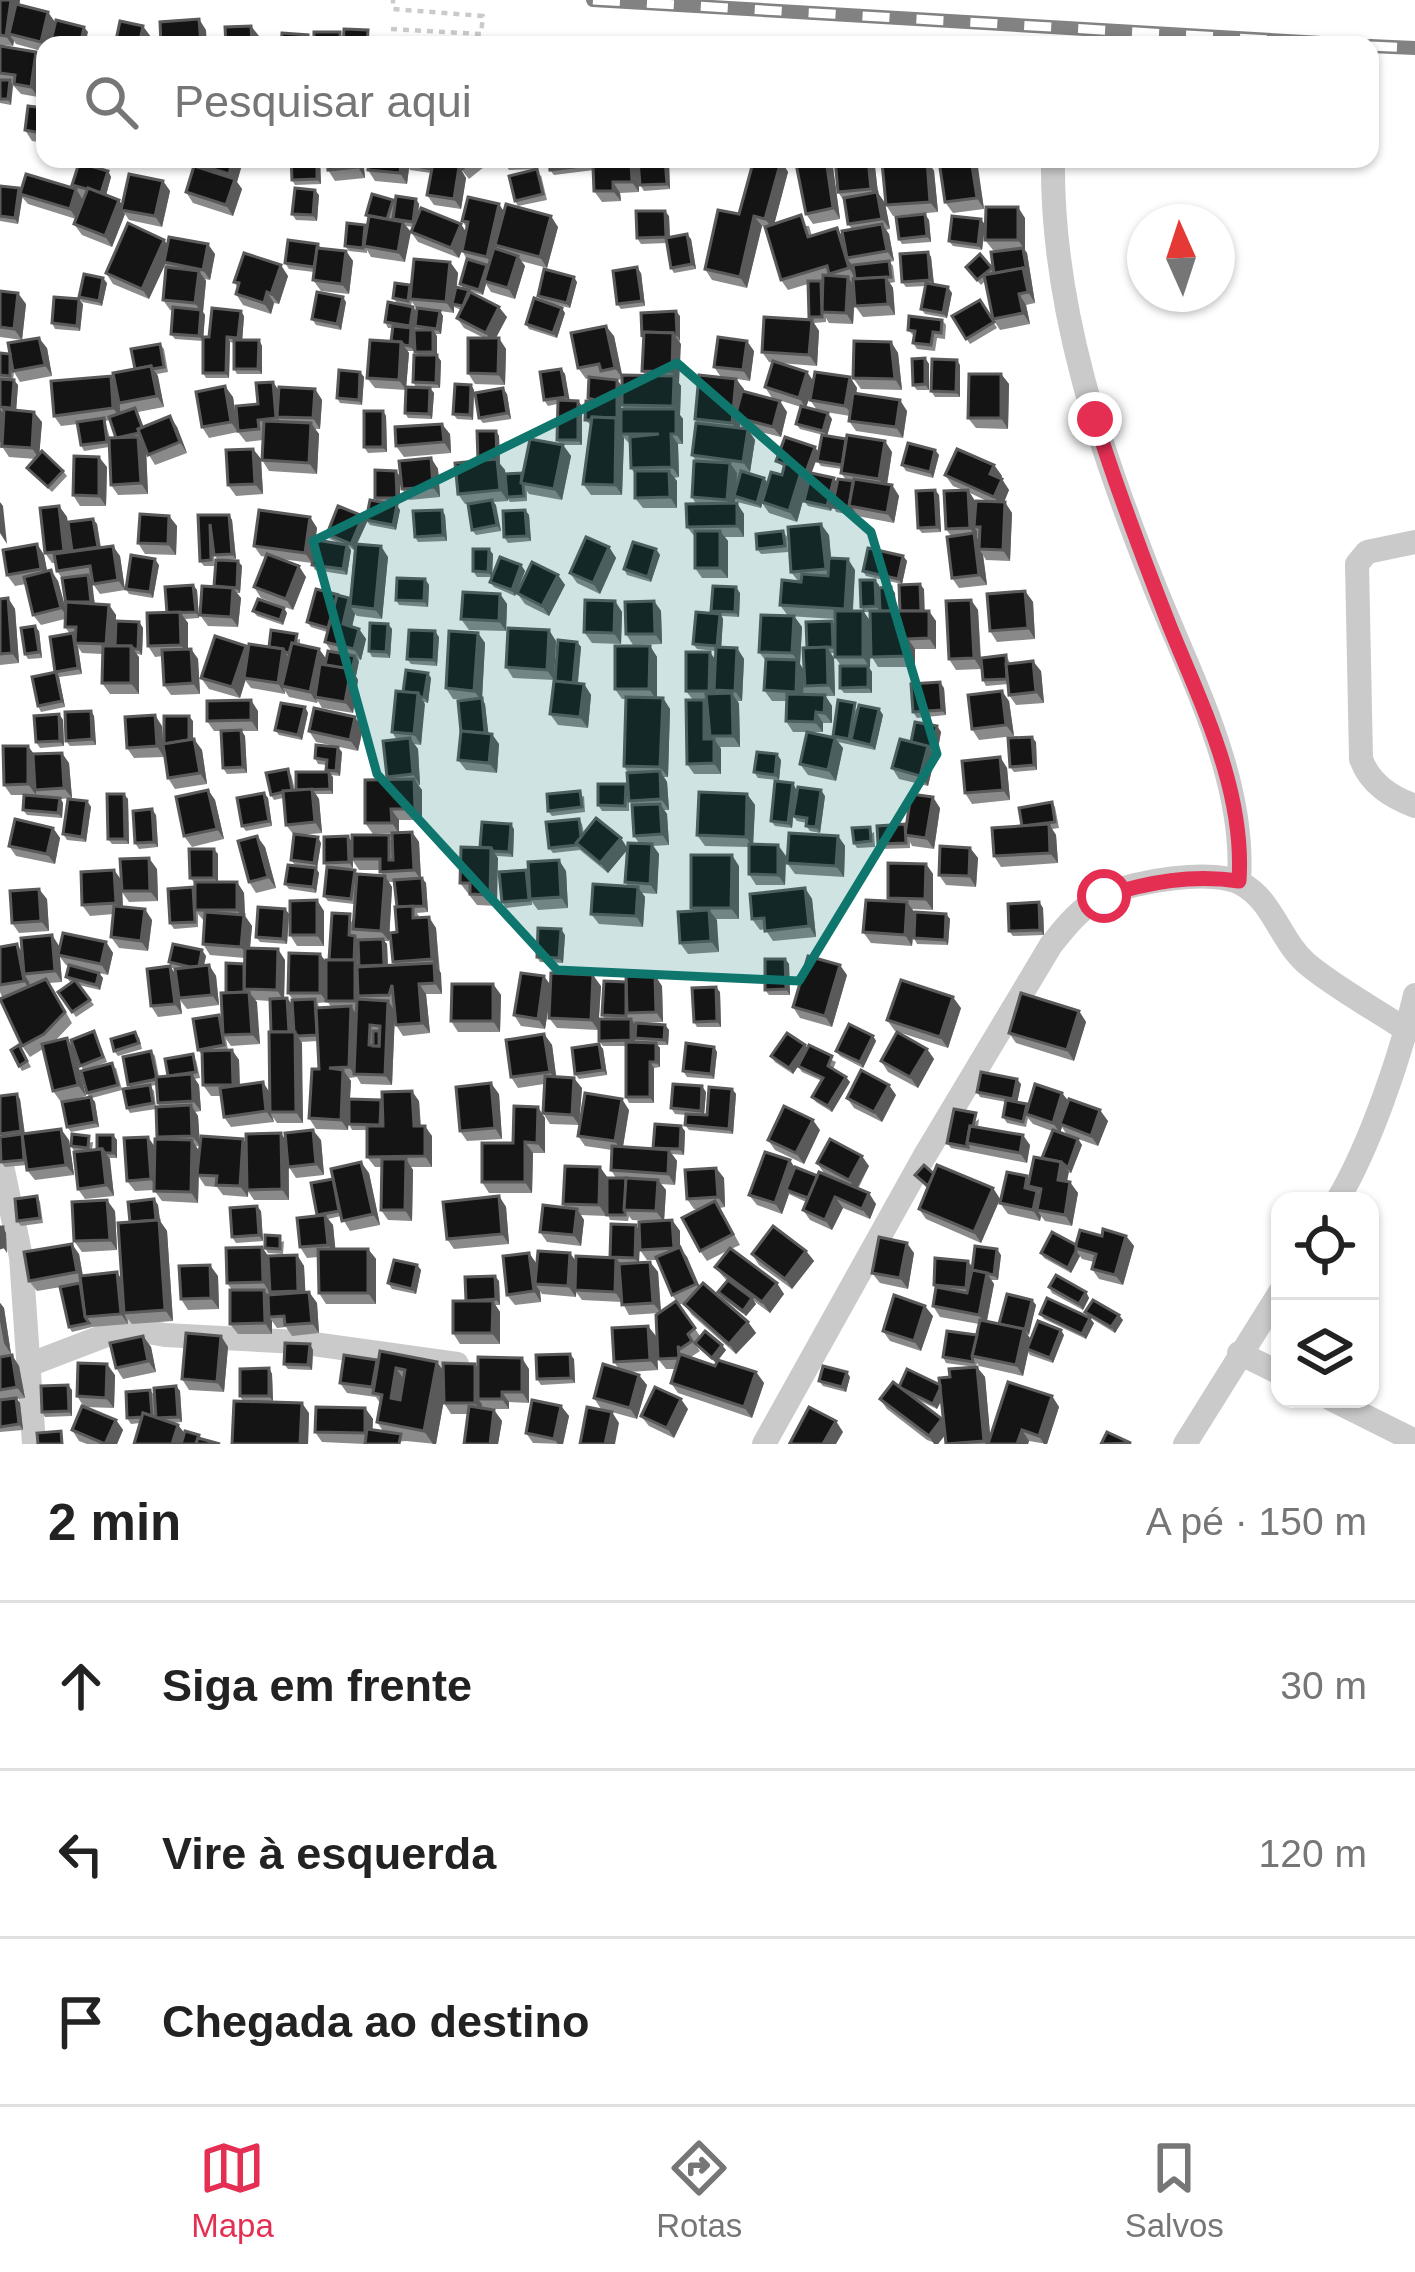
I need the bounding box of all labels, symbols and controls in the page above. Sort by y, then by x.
search box [36,36,1379,168]
icon: search [78,69,144,135]
text: Pesquisar aqui [174,76,472,127]
north arrow [1127,204,1235,312]
route end [1068,392,1122,446]
route start [1077,869,1131,923]
map controls [1271,1192,1379,1408]
button: locate [1271,1192,1379,1300]
button: layers [1271,1300,1379,1408]
text: 2 min [48,1494,181,1551]
text: A pé · 150 m [1146,1500,1367,1543]
icon: ahead [48,1653,114,1719]
text: Siga em frente [162,1660,472,1711]
text: 30 m [1280,1664,1367,1707]
icon: left [48,1821,114,1887]
text: Vire à esquerda [162,1828,496,1879]
text: 120 m [1259,1832,1367,1875]
icon: arrive [48,1989,114,2055]
text: Chegada ao destino [162,1996,590,2047]
tab: Mapa [191,2135,274,2245]
tab: Rotas [656,2135,742,2245]
tab: Salvos [1125,2135,1224,2245]

